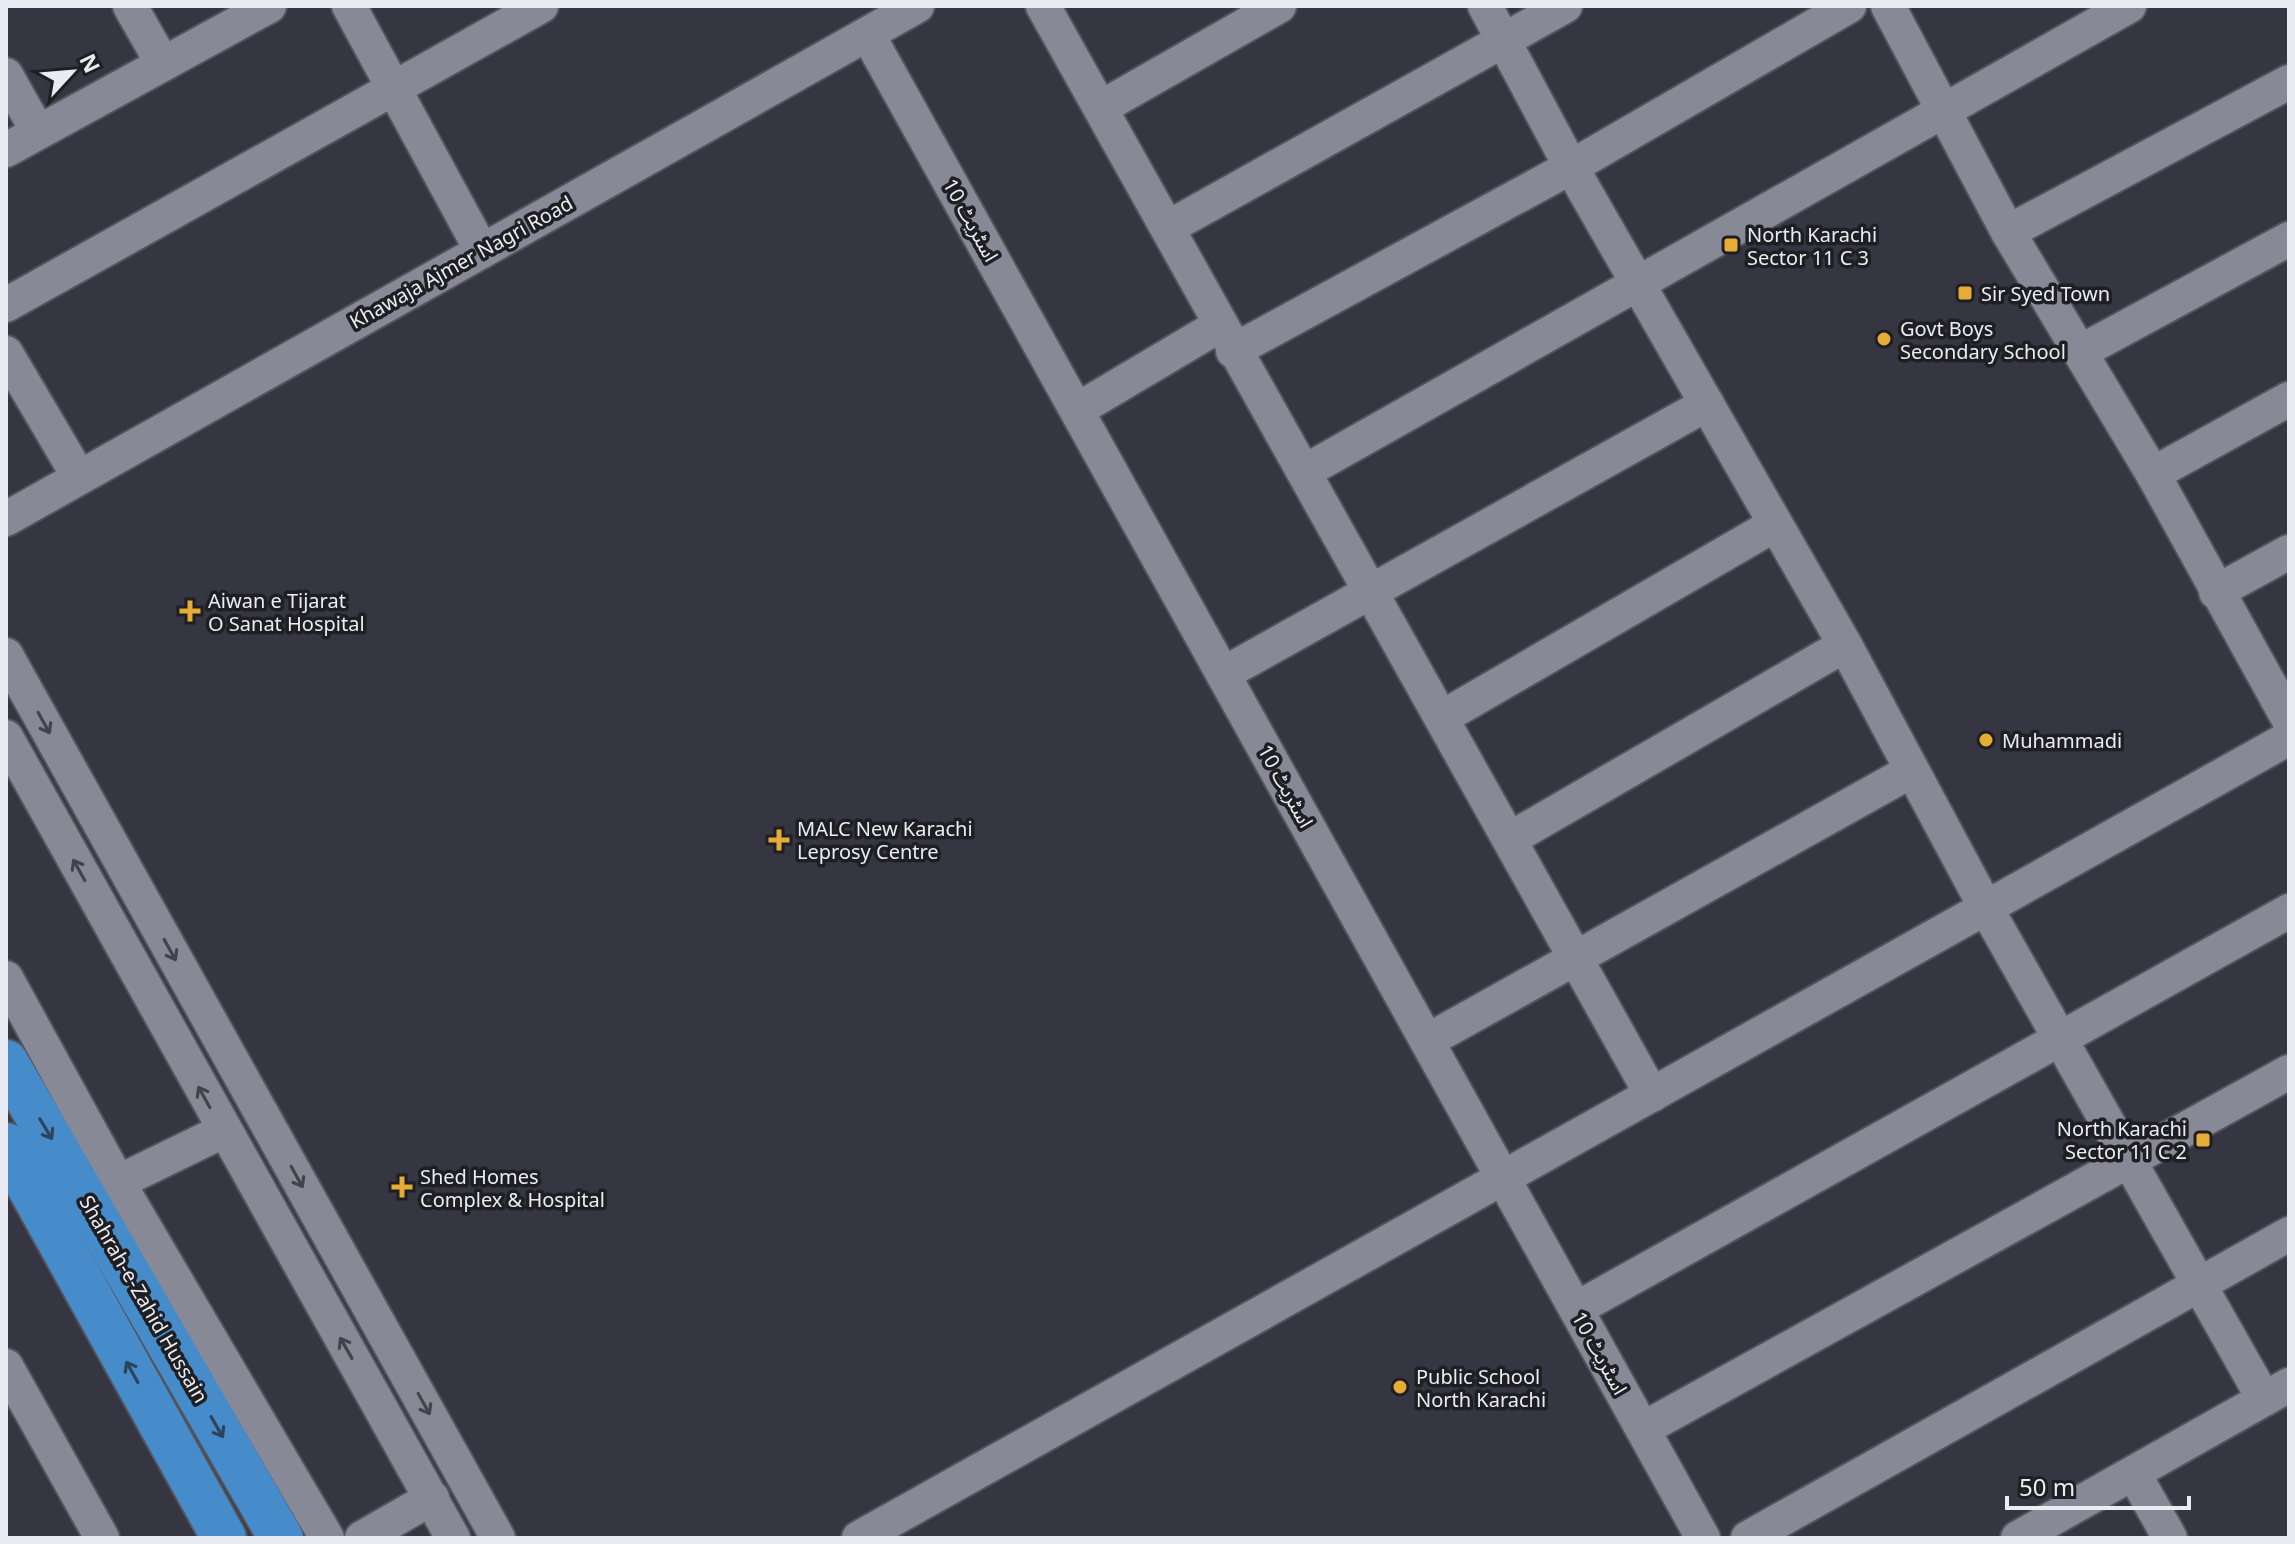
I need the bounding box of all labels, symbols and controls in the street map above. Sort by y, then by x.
north arrow [32,32,112,112]
text: N [73,48,108,77]
street label: اسٹریٹ 10 [937,174,1005,266]
street label: Khawaja Ajmer Nagri Road [345,189,577,335]
place label: North Karachi Sector 11 C 3 [1747,221,1877,271]
marker: North Karachi Sector 11 C 3 [1722,236,1740,254]
place label: Sir Syed Town [1981,280,2110,307]
marker: Sir Syed Town [1956,284,1974,302]
place label: Govt Boys Secondary School [1900,315,2066,365]
marker: Govt Boys Secondary School [1875,330,1893,348]
place label: Aiwan e Tijarat O Sanat Hospital [208,587,365,637]
marker: Aiwan e Tijarat O Sanat Hospital [179,600,201,622]
one-way arrow [36,711,52,734]
place label: Muhammadi [2002,727,2122,754]
marker: Muhammadi [1977,731,1995,749]
street label: اسٹریٹ 10 [1252,740,1320,832]
place label: MALC New Karachi Leprosy Centre [797,815,973,865]
marker: MALC New Karachi Leprosy Centre [768,829,790,851]
one-way arrow [71,859,87,882]
one-way arrow [163,938,179,961]
one-way arrow [196,1086,212,1110]
place label: North Karachi Sector 11 C 2 [2057,1115,2187,1165]
one-way arrow [38,1117,54,1140]
marker: North Karachi Sector 11 C 2 [2194,1131,2212,1149]
place label: Shed Homes Complex & Hospital [420,1163,605,1213]
one-way arrow [290,1165,305,1189]
marker: Shed Homes Complex & Hospital [391,1176,413,1198]
street label: Shahrah-e-Zahid Hussain [73,1190,215,1408]
street label: اسٹریٹ 10 [1566,1307,1634,1399]
one-way arrow [338,1337,354,1360]
one-way arrow [124,1361,140,1384]
place label: Public School North Karachi [1416,1363,1546,1413]
marker: Public School North Karachi [1391,1378,1409,1396]
one-way arrow [416,1392,432,1416]
one-way arrow [209,1415,225,1438]
scale bar [2007,1460,2189,1510]
text: 50 m [2019,1470,2075,1503]

